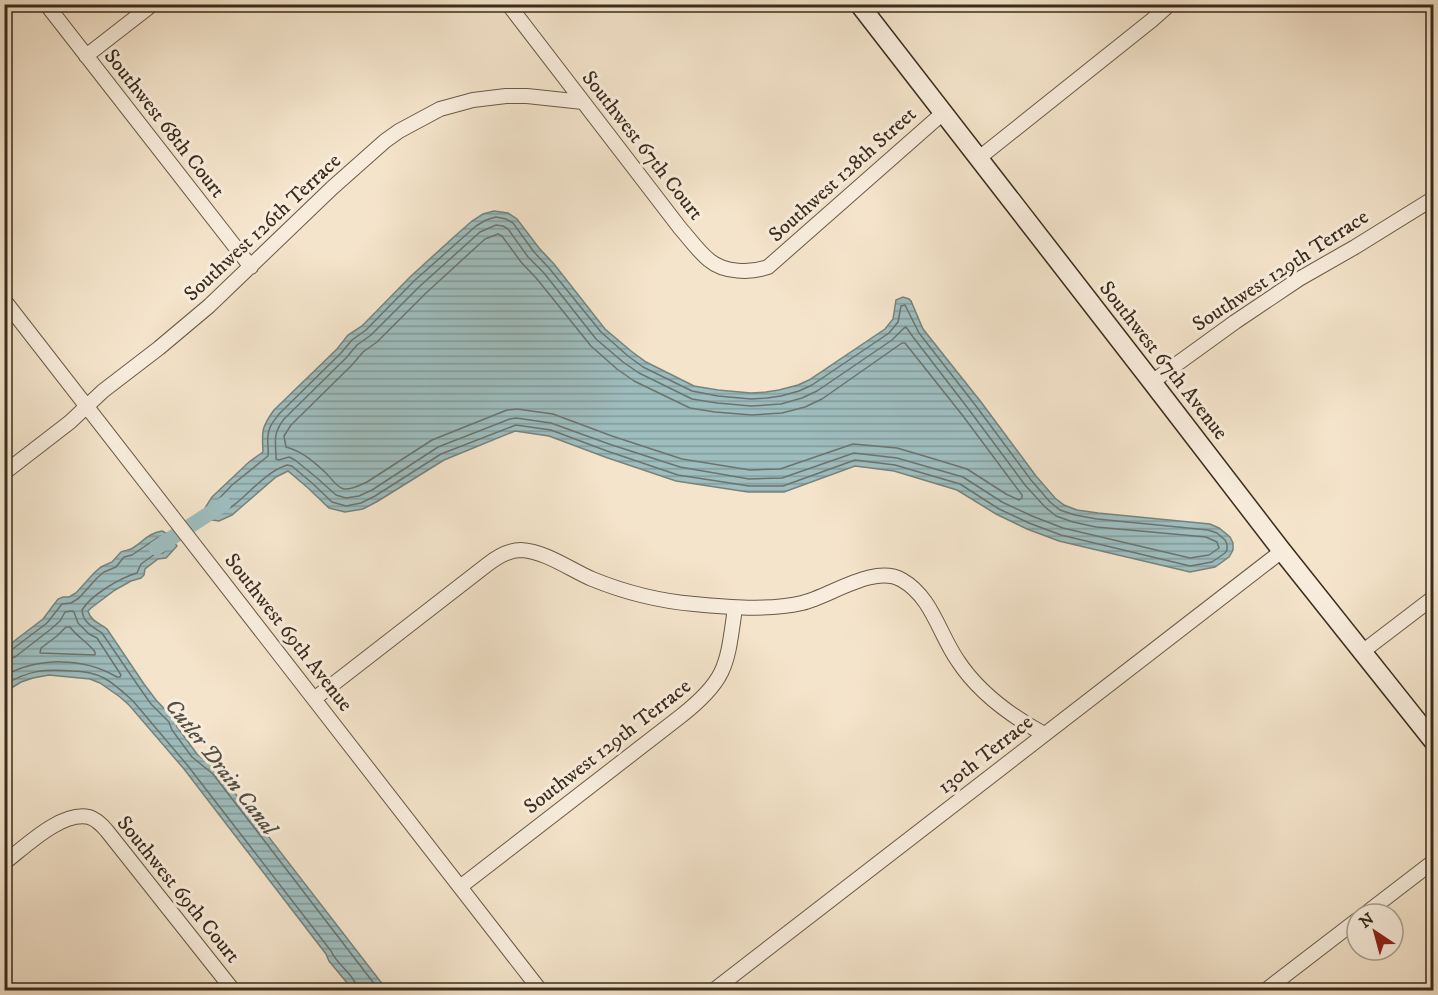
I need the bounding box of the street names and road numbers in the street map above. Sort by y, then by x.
street label: Southwest 68th Court [98,44,231,203]
street label: Southwest 67th Court [576,66,709,226]
street label: Southwest 128th Street [763,101,922,248]
street label: Southwest 126th Terrace [179,148,347,307]
street label: Southwest 129th Terrace [1188,204,1374,338]
street label: Southwest 67th Avenue [1093,276,1233,445]
street label: Southwest 69th Avenue [218,548,358,717]
street label: Southwest 129th Terrace [519,673,697,820]
street label: 130th Terrace [933,709,1039,800]
street label: Southwest 69th Court [111,811,246,969]

